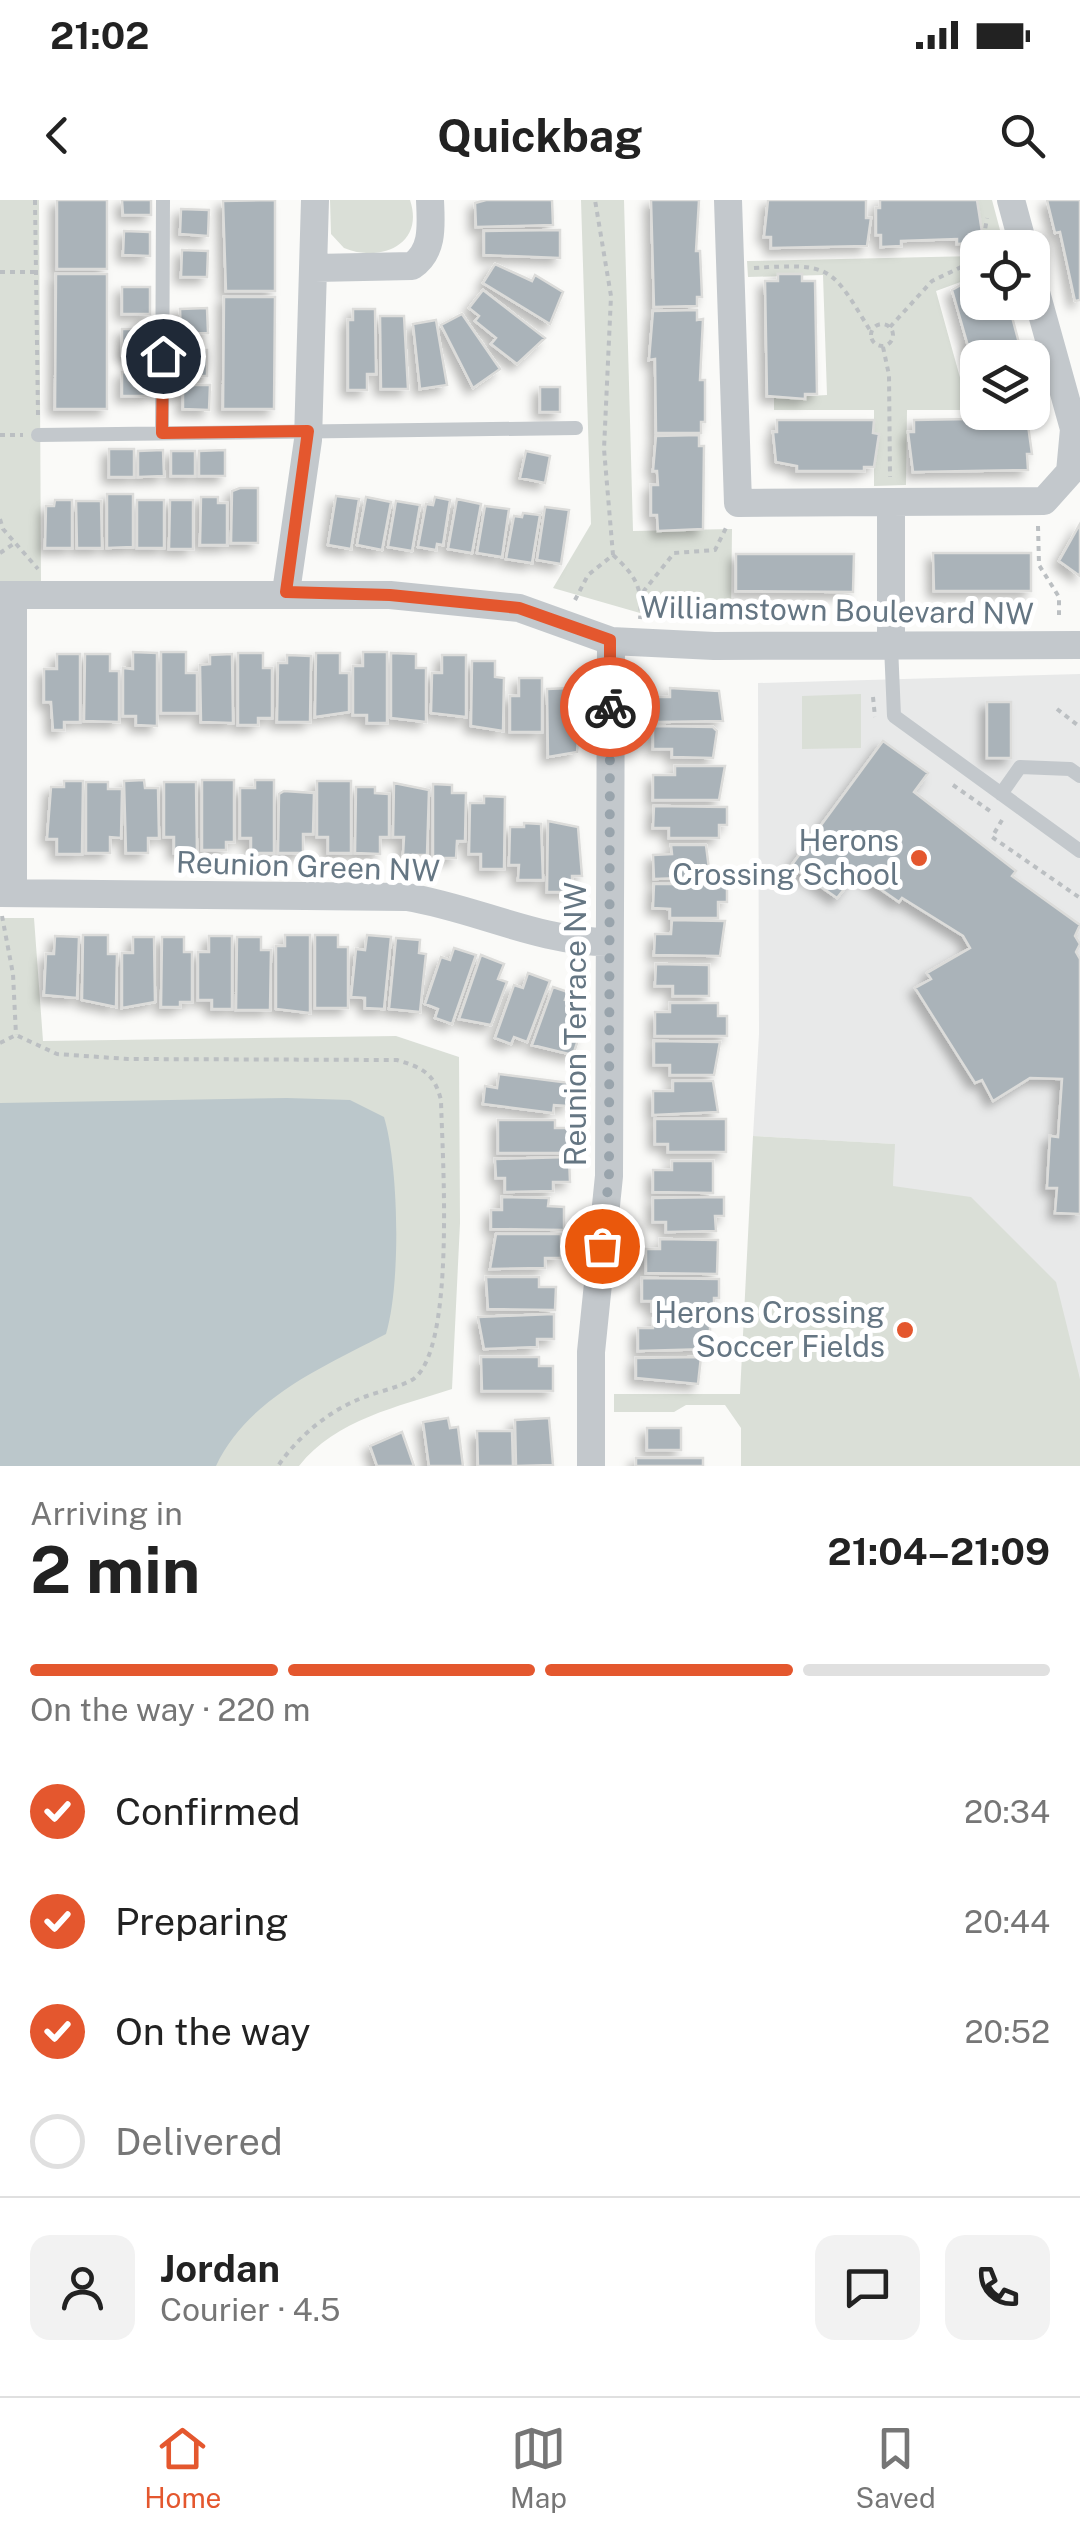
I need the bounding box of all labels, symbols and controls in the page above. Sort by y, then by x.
text: 21:02 [50,13,149,58]
icon: back [30,108,85,163]
icon: search [995,108,1050,163]
text: Quickbag [437,109,643,162]
map controls [960,230,1050,430]
button: locate [960,230,1050,320]
pin [121,314,206,399]
icon: home [136,329,191,384]
button: layers [960,340,1050,430]
street label: Williamstown Boulevard NW [640,589,1034,631]
courier [560,657,660,757]
icon: bike [583,680,638,735]
place label: Herons Crossing School [672,822,899,892]
street label: Reunion Green NW [176,843,441,889]
marker: Herons Crossing School [908,847,930,869]
street label: Reunion Terrace NW [557,882,593,1166]
pin [560,1204,645,1289]
icon: bag [575,1219,630,1274]
place label: Herons Crossing Soccer Fields [654,1294,885,1364]
marker: Herons Crossing Soccer Fields [894,1319,916,1341]
text: Arriving in [30,1495,183,1532]
text: 21:04–21:09 [828,1529,1050,1574]
text: 2 min [30,1531,200,1608]
text: On the way · 220 m [30,1691,311,1728]
icon: check [30,1784,85,1839]
text: Confirmed [115,1789,300,1834]
text: 20:34 [964,1793,1050,1830]
icon: check [30,1894,85,1949]
text: Preparing [115,1899,289,1944]
text: 20:44 [964,1903,1050,1940]
icon: check [30,2004,85,2059]
text: On the way [115,2009,311,2054]
text: 20:52 [965,2013,1050,2050]
text: Delivered [115,2119,283,2164]
button: person [30,2235,135,2340]
button: chat [815,2235,920,2340]
button: phone [945,2235,1050,2340]
text: Jordan [160,2246,280,2291]
text: Courier · 4.5 [160,2291,340,2328]
tab: Home [144,2421,221,2514]
tab: Map [510,2421,567,2514]
tab: Saved [856,2421,936,2514]

